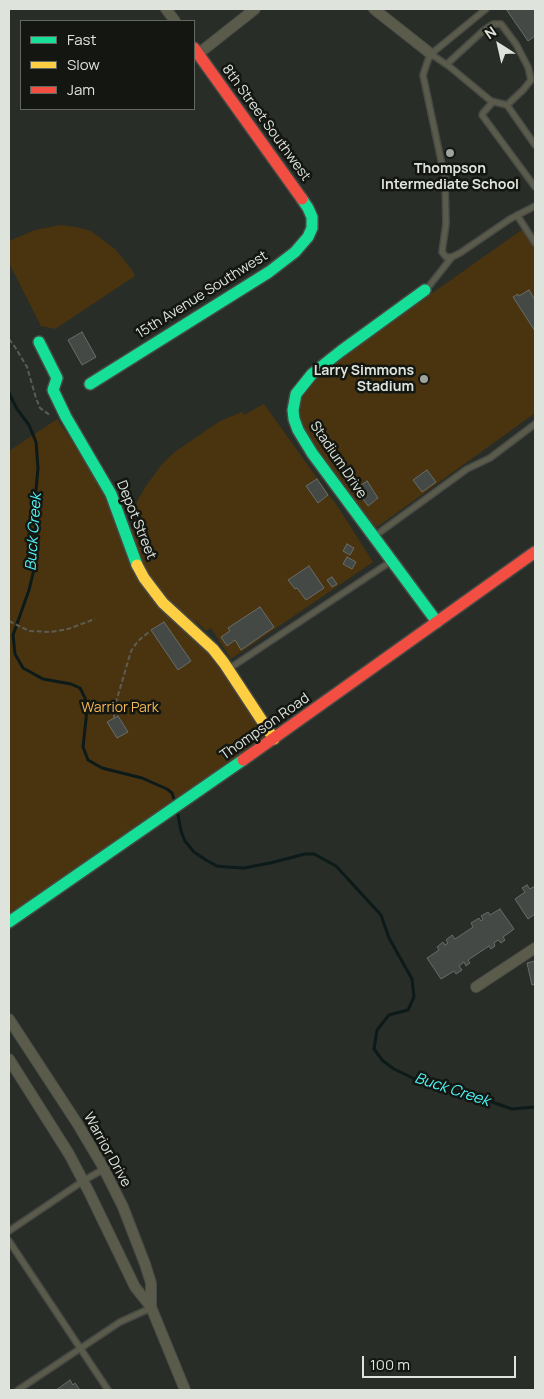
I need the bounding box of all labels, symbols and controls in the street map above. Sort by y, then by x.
legend [20,20,195,110]
north arrow [474,20,524,70]
text: N [481,22,500,43]
text: Fast [67,29,96,50]
text: Slow [67,54,100,75]
street label: 8th Street Southwest [218,62,314,184]
text: Jam [67,79,95,100]
marker: Thompson Intermediate School [444,147,456,159]
place label: Thompson Intermediate School [381,161,519,193]
street label: 15th Avenue Southwest [133,248,271,342]
place label: Larry Simmons Stadium [314,363,414,396]
marker: Larry Simmons Stadium [418,373,430,385]
street label: Stadium Drive [306,418,370,502]
street label: Depot Street [113,478,159,562]
water label: Buck Creek [22,493,46,571]
street label: Thompson Road [217,690,313,764]
park label: Warrior Park [81,700,159,716]
water label: Buck Creek [412,1069,492,1111]
street label: Warrior Drive [80,1110,134,1190]
scale bar [364,1346,518,1378]
text: 100 m [370,1354,410,1375]

